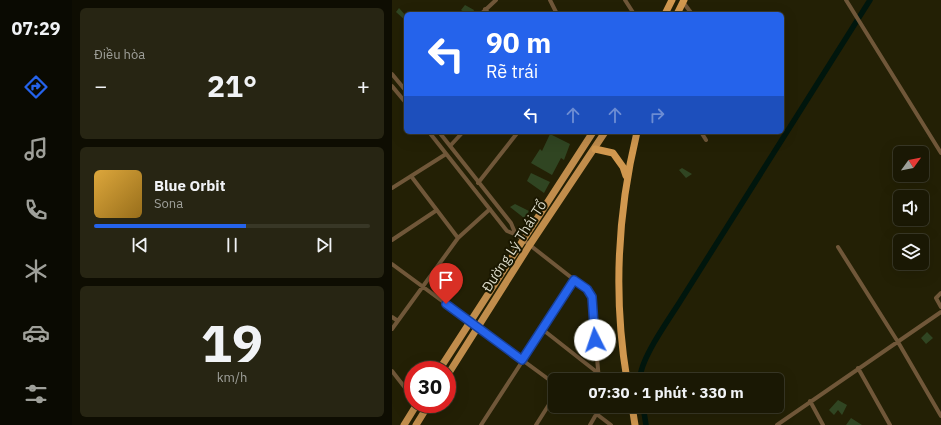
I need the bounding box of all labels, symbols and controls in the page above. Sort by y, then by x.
text: 07:29 [11,17,61,40]
text: 90 m [486,24,551,61]
icon: left [420,28,472,80]
text: Điều hòa [94,46,145,63]
text: Rẽ trái [486,60,538,83]
text: 21° [207,66,257,105]
text: − [94,71,107,100]
text: + [357,71,370,100]
icon: directions [22,73,50,101]
icon: left [520,104,542,126]
icon: ahead [562,104,584,126]
icon: ahead [604,104,626,126]
icon: right [646,104,668,126]
icon: music [22,135,50,163]
north arrow [893,146,929,182]
map controls [893,146,929,270]
text: Blue Orbit [154,176,225,195]
button: sound [893,190,929,226]
text: Sona [154,195,183,212]
icon: phone [22,196,50,224]
street label: Đường Lý Thái Tổ [478,197,550,295]
icon: previous [129,234,151,256]
icon: pause [221,234,243,256]
icon: next [313,234,335,256]
button: layers [893,234,929,270]
icon: climate [22,257,50,285]
pin [429,263,463,304]
icon: arrive [435,269,457,291]
text: 19 [201,309,263,376]
icon: car [22,319,50,347]
position arrow [574,319,616,361]
speed limit sign: 30 [404,361,456,413]
text: km/h [217,369,247,386]
icon: filters [22,380,50,408]
text: 07:30 · 1 phút · 330 m [588,383,744,402]

